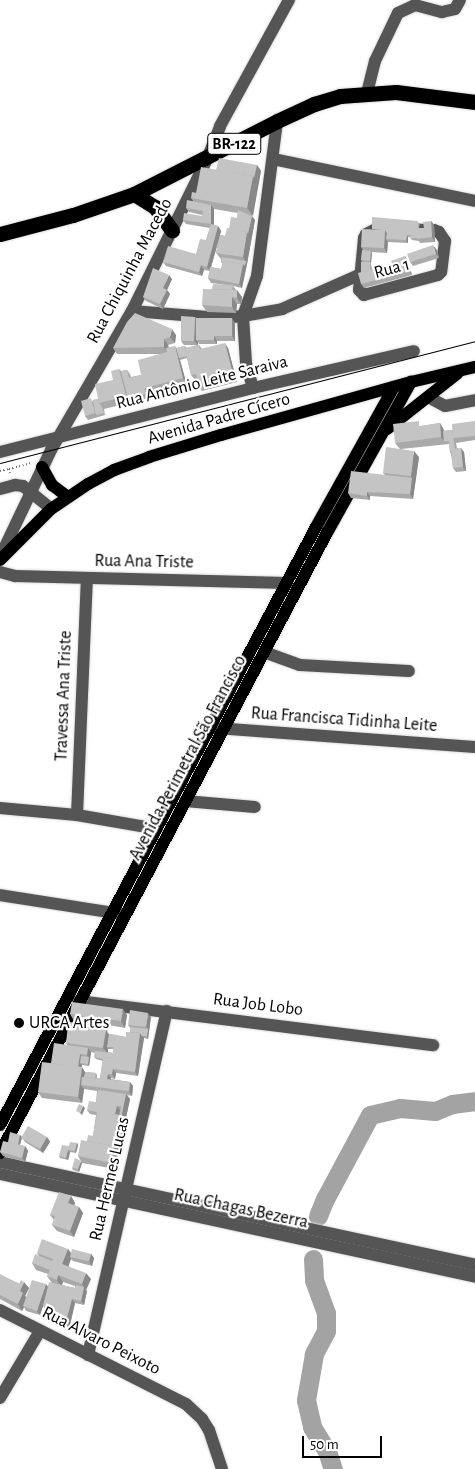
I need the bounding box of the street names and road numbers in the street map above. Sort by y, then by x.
road number: BR-122 [206,130,262,158]
street label: Rua Chiquinha Macedo [83,195,177,347]
street label: Rua 1 [372,254,412,284]
street label: Rua Antônio Leite Saraiva [114,351,290,415]
street label: Avenida Padre Cícero [145,388,293,450]
street label: Rua Ana Triste [94,550,194,574]
street label: Travessa Ana Triste [51,630,77,762]
street label: Avenida Perimetral São Francisco [125,652,251,864]
street label: Rua Francisca Tidinha Leite [250,703,438,737]
street label: Rua Job Lobo [212,989,304,1021]
street label: Rua Hermes Lucas [85,1115,135,1243]
street label: Rua Chagas Bezerra [172,1184,310,1234]
street label: Rua Alvaro Peixoto [38,1302,164,1380]

